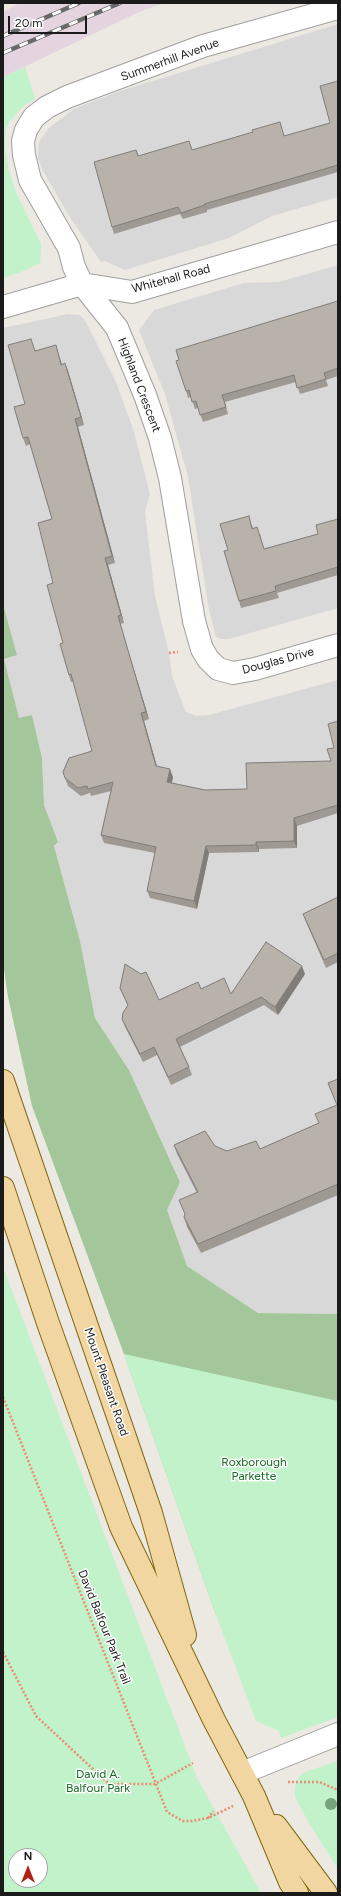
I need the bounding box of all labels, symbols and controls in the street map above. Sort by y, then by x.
scale bar [10,8,89,34]
text: 20 m [15,16,43,30]
street label: Summerhill Avenue [119,36,221,84]
street label: Whitehall Road [130,262,212,296]
street label: Highland Crescent [114,336,164,434]
street label: Douglas Drive [240,644,316,678]
street label: Mount Pleasant Road [81,1326,131,1438]
park label: Roxborough Parkette [221,1455,287,1483]
street label: David Balfour Park Trail [74,1568,134,1686]
park label: David A. Balfour Park [66,1767,130,1795]
north arrow [8,1848,48,1888]
text: N [24,1850,32,1863]

